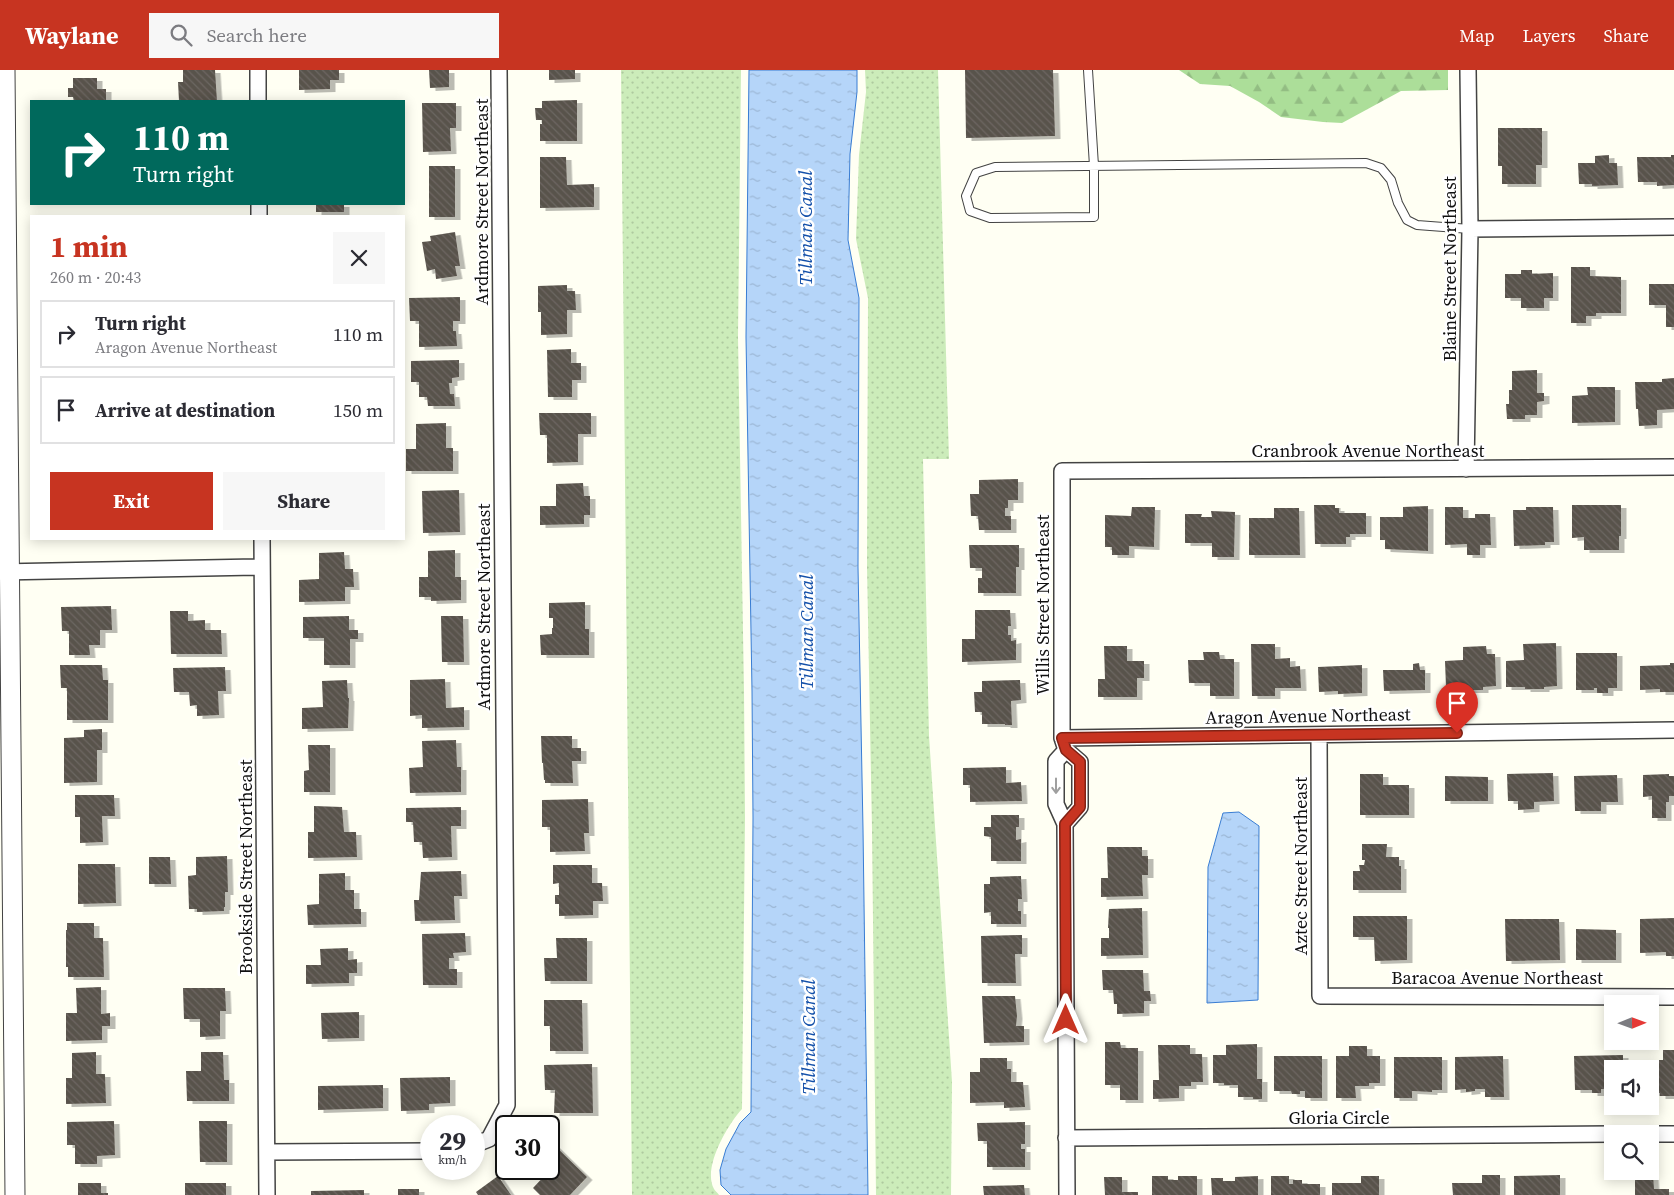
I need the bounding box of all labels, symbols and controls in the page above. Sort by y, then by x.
search box [149,13,499,58]
text: Waylane [25,19,119,52]
icon: search [167,21,195,49]
text: Search here [207,22,307,48]
text: Map [1459,23,1494,48]
text: Layers [1522,23,1575,48]
text: Share [1603,23,1649,48]
street label: Ardmore Street Northeast [469,99,494,305]
text: 110 m [133,114,229,162]
icon: right [50,120,115,185]
text: Turn right [133,159,234,189]
water label: Tillman Canal [792,170,818,285]
street label: Blaine Street Northeast [1437,176,1462,362]
text: 1 min [50,226,128,267]
button: close [333,232,385,284]
text: 260 m · 20:43 [50,266,141,288]
text: Turn right [95,310,186,336]
icon: right [52,320,80,348]
text: 110 m [333,321,383,347]
text: Aragon Avenue Northeast [95,336,277,358]
icon: arrive [52,396,80,424]
text: Arrive at destination [95,397,275,423]
text: 150 m [333,397,383,423]
street label: Cranbrook Avenue Northeast [1252,438,1485,463]
button: Exit [50,472,213,530]
button: Share [223,472,385,530]
street label: Ardmore Street Northeast [471,504,496,710]
street label: Willis Street Northeast [1030,515,1055,695]
water label: Tillman Canal [793,574,819,689]
pin [1436,682,1478,733]
icon: arrive [1443,689,1471,717]
street label: Aragon Avenue Northeast [1205,701,1411,730]
street label: Brookside Street Northeast [233,759,258,974]
street label: Aztec Street Northeast [1288,777,1313,955]
one-way arrow [1051,778,1061,794]
street label: Baracoa Avenue Northeast [1391,965,1603,990]
water label: Tillman Canal [795,979,821,1094]
position arrow [1039,993,1091,1045]
north arrow [1604,995,1659,1050]
map controls [1604,995,1659,1180]
button: sound [1604,1060,1659,1115]
street label: Gloria Circle [1288,1105,1390,1130]
speed limit sign: 30 [495,1115,560,1180]
text: 29 [439,1124,466,1158]
button: search [1604,1125,1659,1180]
text: km/h [438,1152,467,1168]

